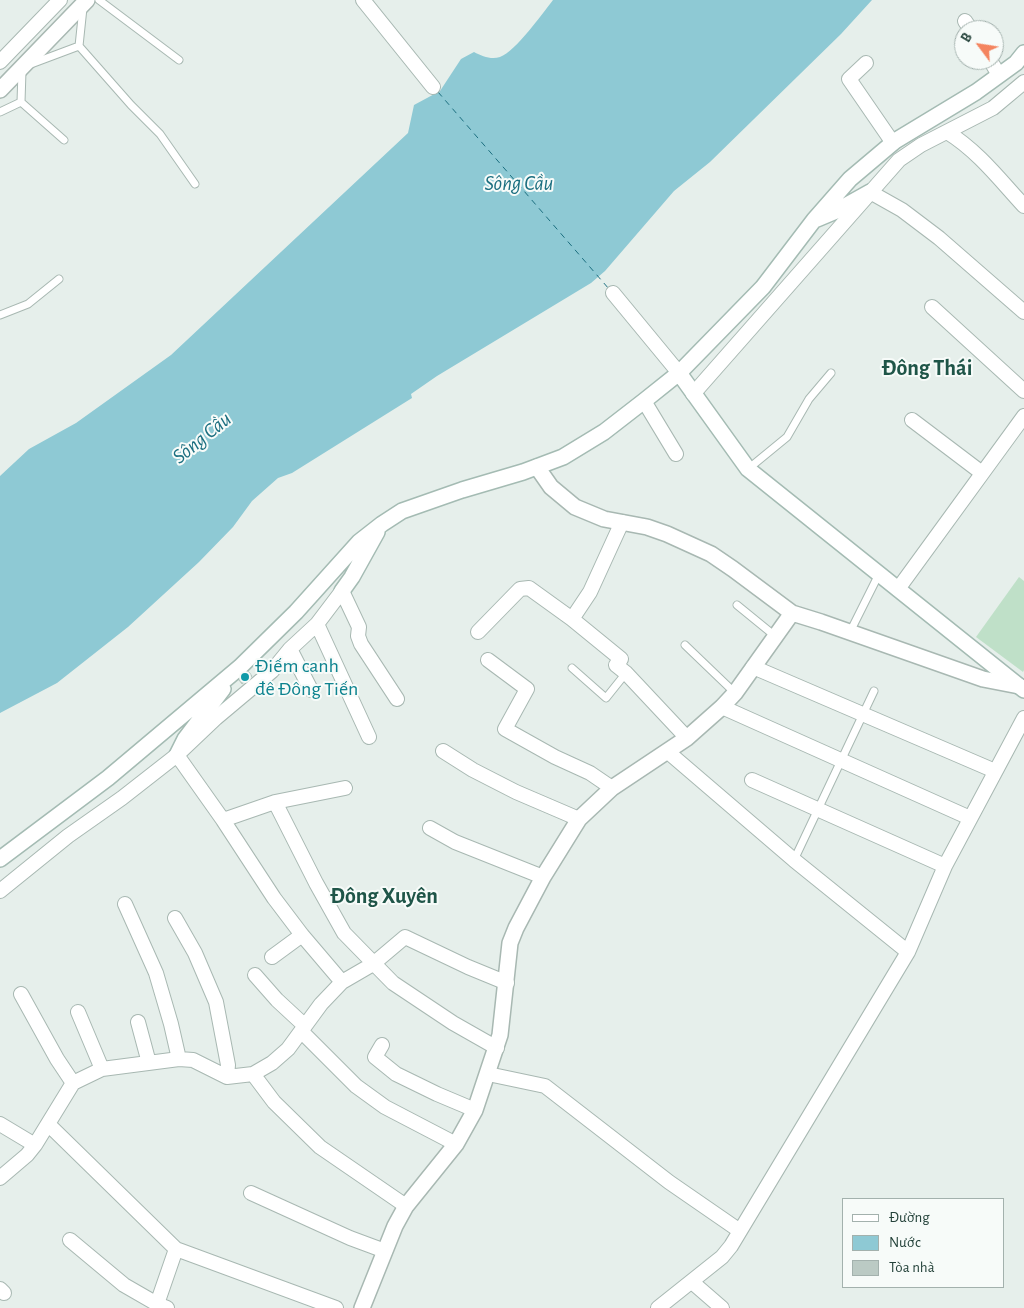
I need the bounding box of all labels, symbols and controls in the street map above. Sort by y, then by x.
north arrow [954,20,1004,70]
text: B [959,31,975,45]
water label: Sông Cầu [484,171,554,197]
district label: Đông Thái [882,355,972,381]
water label: Sông Cầu [167,406,237,470]
place label: Điếm canh đê Đông Tiến [255,654,358,701]
marker: Điếm canh đê Đông Tiến [239,671,251,683]
district label: Đông Xuyên [330,883,438,909]
legend [842,1198,1004,1288]
text: Đường [889,1210,929,1225]
text: Nước [889,1235,921,1250]
text: Tòa nhà [889,1260,935,1275]

